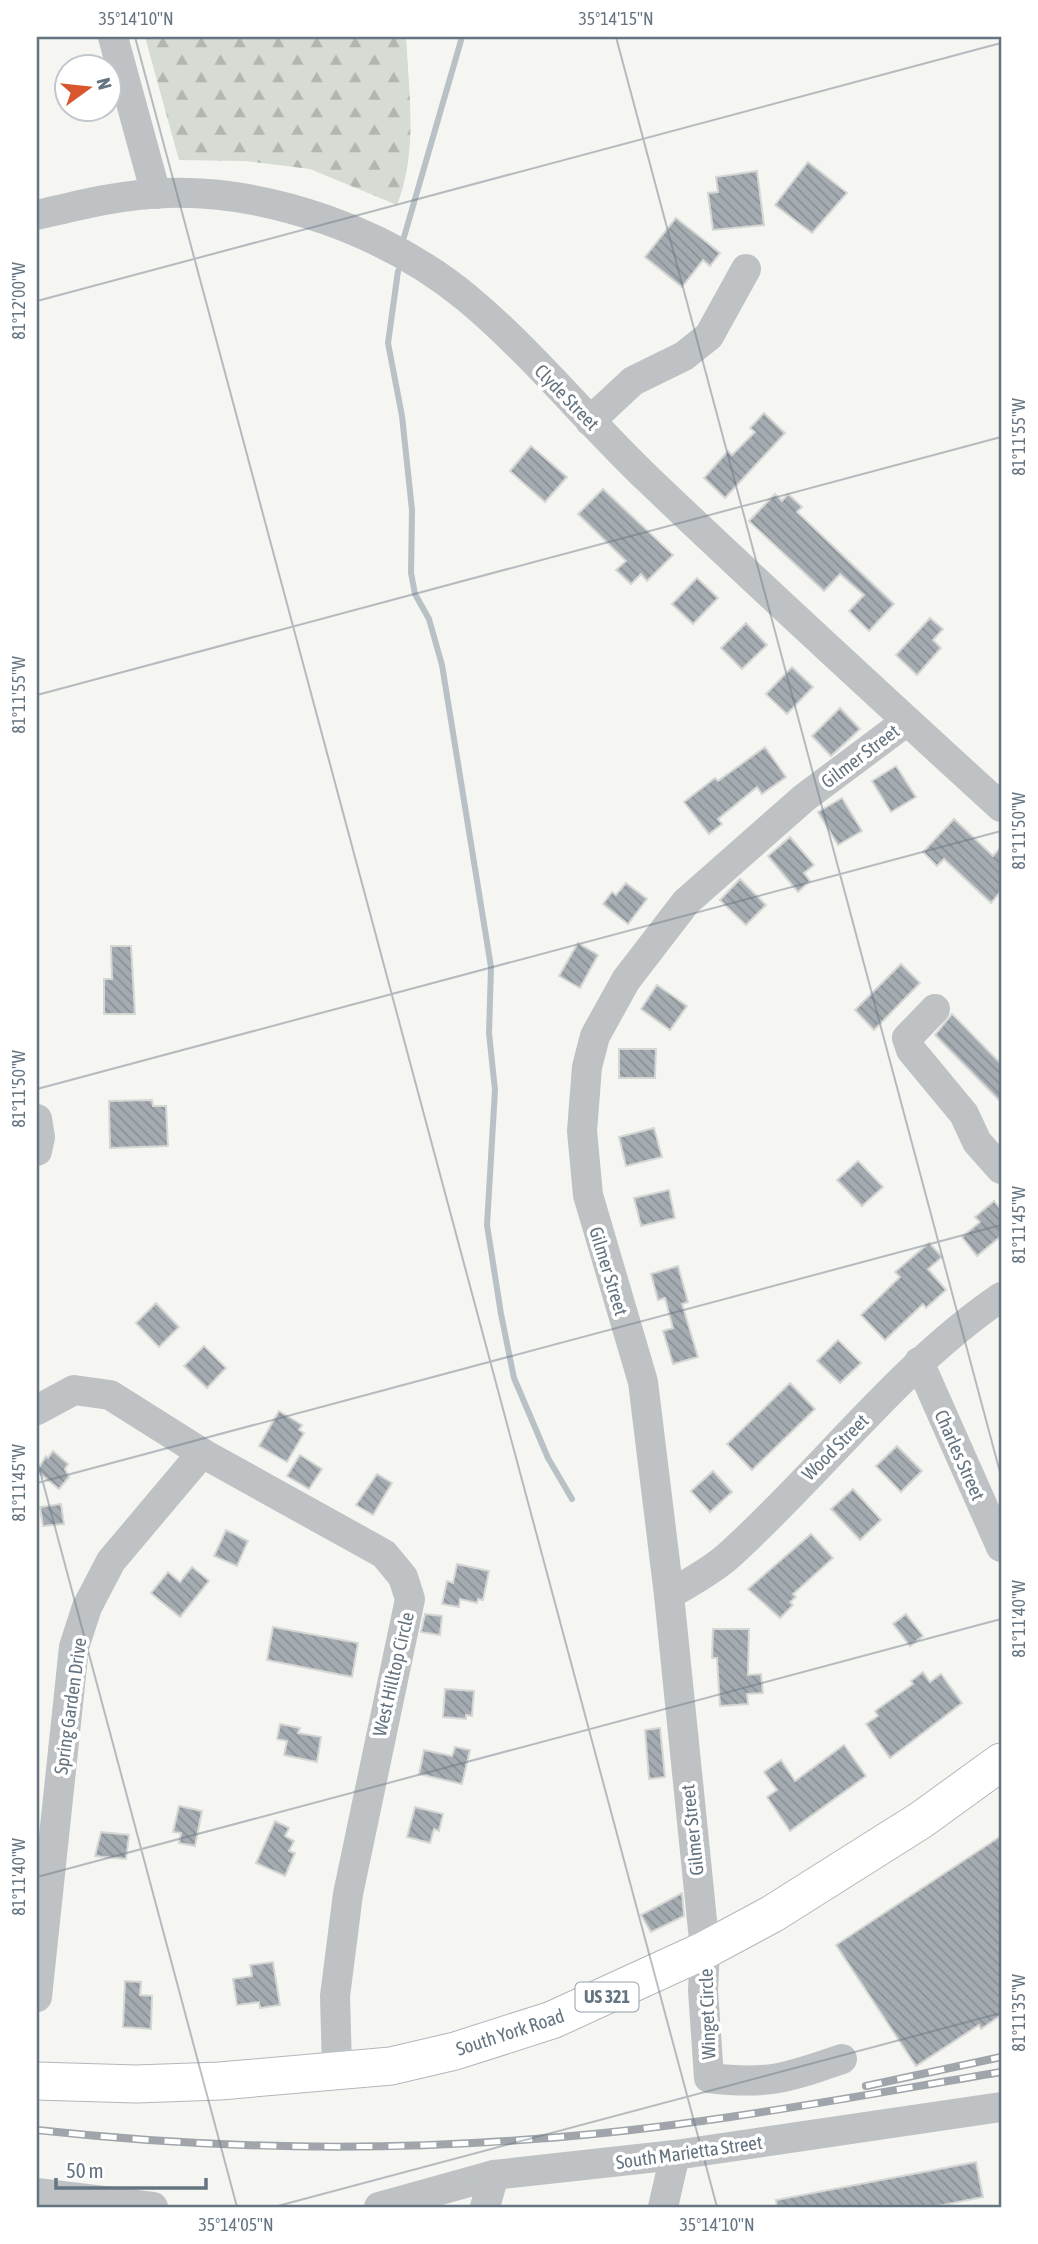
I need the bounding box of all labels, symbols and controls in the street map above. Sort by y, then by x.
text: 35°14'10"N [98,8,174,29]
text: 35°14'15"N [578,8,654,29]
north arrow [52,52,122,122]
text: N [92,75,116,92]
text: 81°12'00"W [8,262,29,340]
street label: Clyde Street [530,360,604,434]
text: 81°11'55"W [1008,398,1029,476]
text: 81°11'55"W [8,656,29,734]
street label: Gilmer Street [817,720,903,792]
text: 81°11'50"W [1008,792,1029,870]
text: 81°11'50"W [8,1050,29,1128]
text: 81°11'45"W [1008,1186,1029,1264]
street label: Gilmer Street [585,1224,633,1318]
street label: Charles Street [930,1406,990,1504]
street label: Wood Street [797,1409,873,1485]
text: 81°11'45"W [8,1444,29,1522]
text: 81°11'40"W [1008,1580,1029,1658]
street label: West Hilltop Circle [368,1610,418,1738]
street label: Spring Garden Drive [50,1636,90,1776]
street label: Gilmer Street [676,1783,708,1877]
text: 81°11'40"W [8,1838,29,1916]
street label: Winget Circle [694,1968,720,2060]
text: 81°11'35"W [1008,1974,1029,2052]
road number: US 321 [576,1982,638,2011]
street label: South York Road [453,2004,567,2060]
street label: South Marietta Street [614,2131,764,2173]
scale bar [56,2146,206,2190]
text: 50 m [66,2158,104,2182]
text: 35°14'05"N [198,2214,274,2235]
text: 35°14'10"N [679,2214,755,2235]

